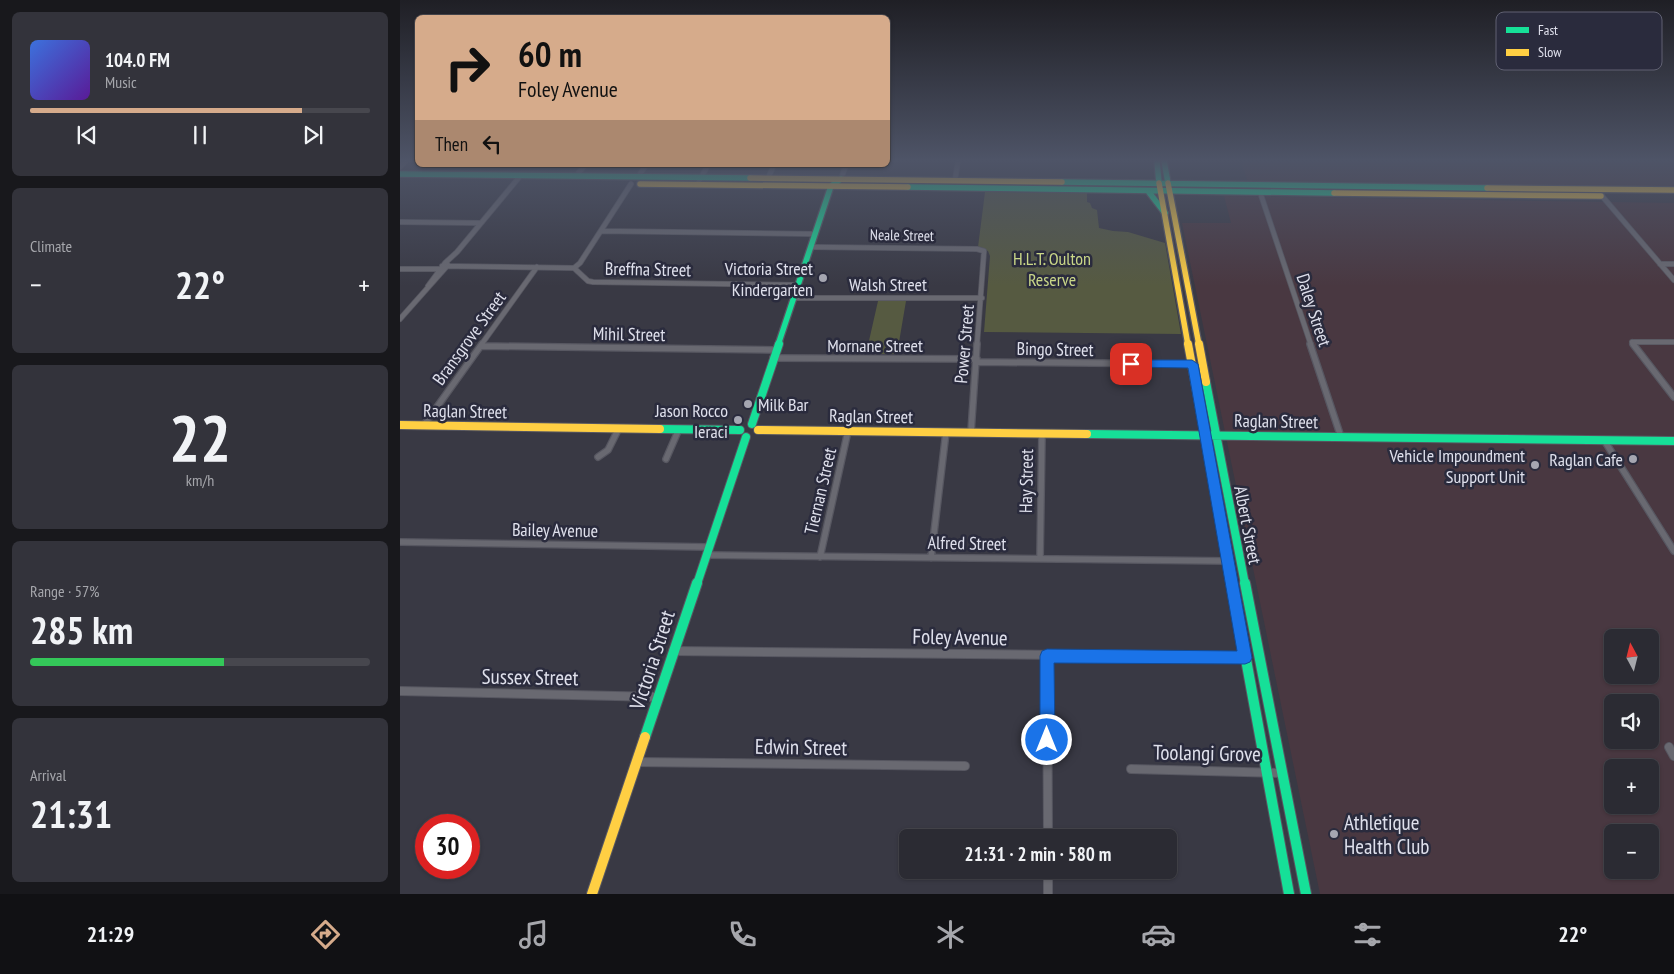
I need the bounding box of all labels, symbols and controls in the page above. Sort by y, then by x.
legend [1496,12,1662,70]
text: Fast [1538,21,1558,39]
text: 60 m [518,31,582,77]
icon: right [435,35,500,100]
text: Slow [1538,43,1562,61]
text: 104.0 FM [105,48,170,72]
text: Music [105,72,137,92]
text: Foley Avenue [518,75,618,103]
icon: previous [73,121,101,149]
icon: pause [186,121,214,149]
icon: next [299,121,327,149]
icon: left [478,130,506,158]
text: Then [435,132,468,156]
street label: Neale Street [870,225,934,245]
text: Climate [30,236,72,256]
park label: H.L.T. Oulton Reserve [1013,247,1091,291]
street label: Breffna Street [605,257,691,281]
place label: Victoria Street Kindergarten [724,257,813,301]
text: 22° [175,260,225,309]
text: − [30,266,42,303]
text: + [358,266,370,303]
street label: Daley Street [1291,271,1337,349]
marker: Victoria Street Kindergarten [817,272,829,284]
street label: Walsh Street [849,273,927,296]
street label: Bransgrove Street [427,287,511,389]
street label: Power Street [949,304,979,384]
street label: Mihil Street [593,322,665,346]
street label: Mornane Street [827,334,923,357]
street label: Bingo Street [1016,337,1094,361]
pin [1110,343,1152,385]
icon: arrive [1117,350,1145,378]
place label: Milk Bar [758,393,809,416]
text: 22 [169,395,231,479]
marker: Milk Bar [742,398,754,410]
street label: Raglan Street [423,399,507,423]
place label: Jason Rocco Ieraci [654,399,728,443]
street label: Raglan Street [829,404,913,428]
street label: Raglan Street [1234,409,1318,433]
marker: Jason Rocco Ieraci [732,414,744,426]
place label: Vehicle Impoundment Support Unit [1388,444,1525,488]
street label: Tiernan Street [799,445,841,537]
place label: Raglan Cafe [1549,448,1623,471]
street label: Hay Street [1014,449,1038,513]
marker: Raglan Cafe [1627,453,1639,465]
marker: Vehicle Impoundment Support Unit [1529,459,1541,471]
text: km/h [186,470,214,490]
street label: Albert Street [1229,484,1267,566]
street label: Bailey Avenue [512,518,598,542]
street label: Alfred Street [928,531,1007,555]
text: Range · 57% [30,581,99,601]
text: 285 km [30,605,133,654]
street label: Victoria Street [623,607,681,714]
street label: Foley Avenue [912,623,1008,651]
north arrow [1604,629,1659,684]
map controls [1604,629,1659,879]
street label: Sussex Street [481,663,579,691]
button: sound [1604,694,1659,749]
position arrow [1020,713,1072,765]
street label: Edwin Street [755,733,848,761]
street label: Toolangi Grove [1153,739,1261,767]
button: + [1604,759,1659,814]
text: Arrival [30,765,66,785]
text: 21:31 [30,789,112,838]
place label: Athletique Health Club [1344,809,1429,860]
speed limit sign: 30 [415,814,480,879]
button: − [1604,824,1659,879]
marker: Athletique Health Club [1328,828,1340,840]
text: 21:31 · 2 min · 580 m [965,842,1111,866]
icon: directions [308,917,343,952]
icon: music [516,917,551,952]
icon: phone [725,917,760,952]
icon: climate [933,917,968,952]
icon: car [1141,917,1176,952]
icon: filters [1350,917,1385,952]
text: 21:29 [87,920,134,948]
text: 22° [1558,920,1587,948]

